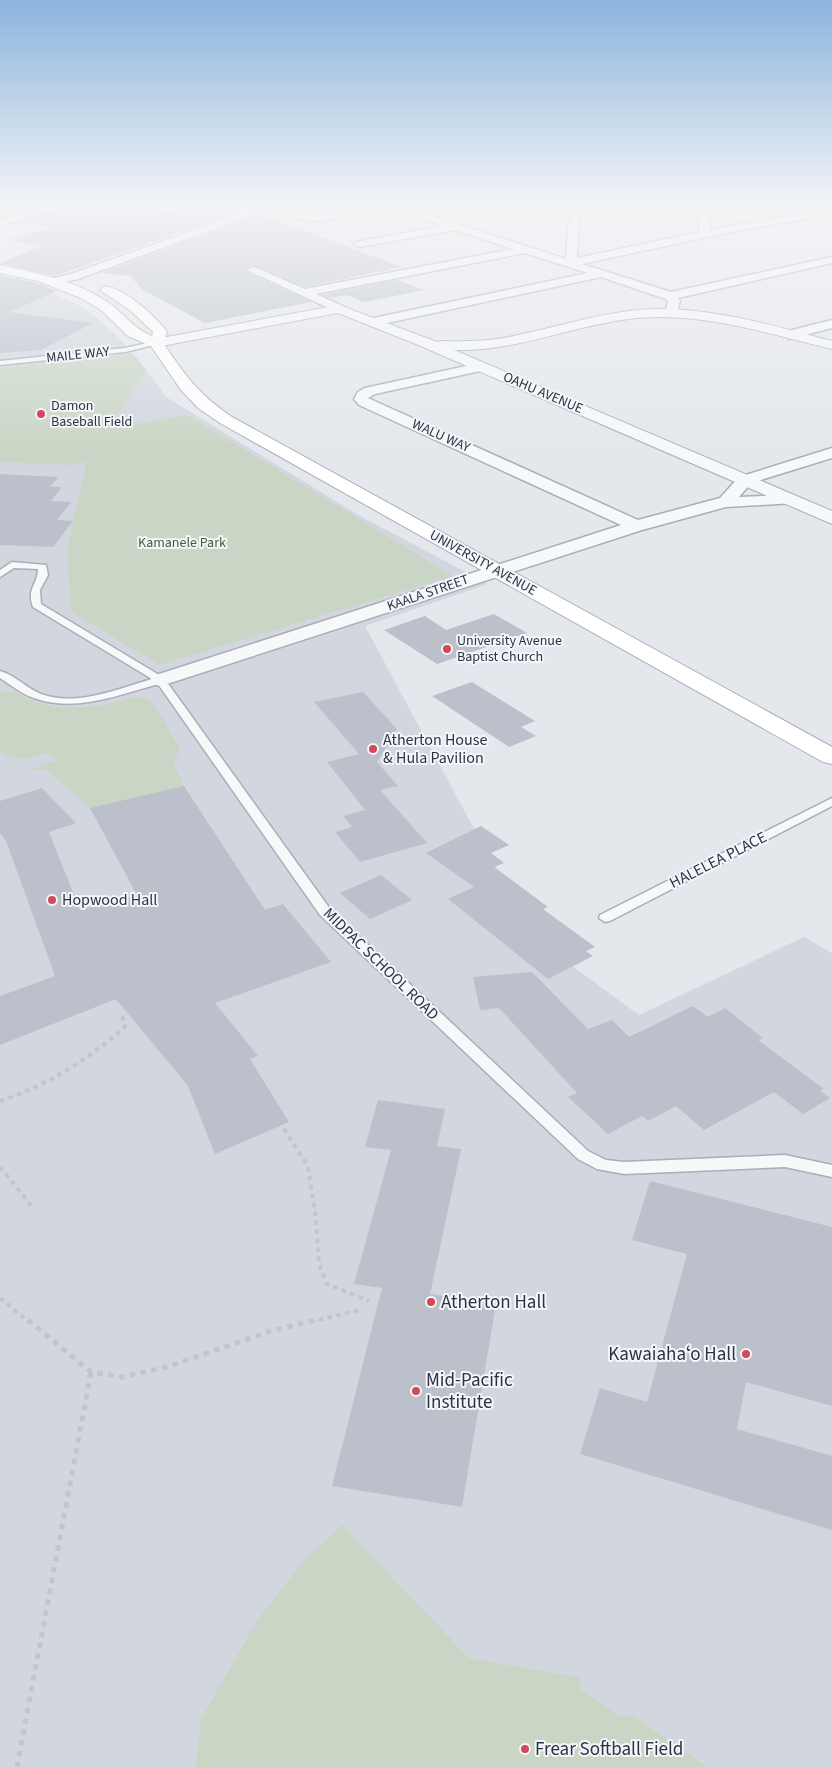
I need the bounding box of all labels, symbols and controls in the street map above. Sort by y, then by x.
street label: MAILE WAY [45,342,111,368]
street label: OAHU AVENUE [500,367,586,419]
place label: Damon Baseball Field [51,396,132,432]
marker: Damon Baseball Field [35,408,47,420]
street label: WALU WAY [409,414,474,458]
street label: UNIVERSITY AVENUE [426,525,540,601]
park label: Kamanele Park [138,533,226,553]
street label: KAALA STREET [384,570,472,616]
place label: University Avenue Baptist Church [457,631,562,667]
marker: University Avenue Baptist Church [441,643,453,655]
place label: Atherton House & Hula Pavilion [383,729,487,769]
marker: Atherton House & Hula Pavilion [367,743,379,755]
street label: HALELEA PLACE [666,826,770,894]
place label: Hopwood Hall [62,889,157,911]
marker: Hopwood Hall [46,894,58,906]
street label: MIDPAC SCHOOL ROAD [318,903,444,1025]
place label: Atherton Hall [441,1289,546,1316]
marker: Atherton Hall [425,1296,437,1308]
place label: Kawaiahaʻo Hall [608,1341,736,1368]
marker: Kawaiahaʻo Hall [740,1348,752,1360]
place label: Mid-Pacific Institute [426,1367,513,1416]
marker: Mid-Pacific Institute [410,1385,422,1397]
place label: Frear Softball Field [535,1736,683,1763]
marker: Frear Softball Field [519,1743,531,1755]

